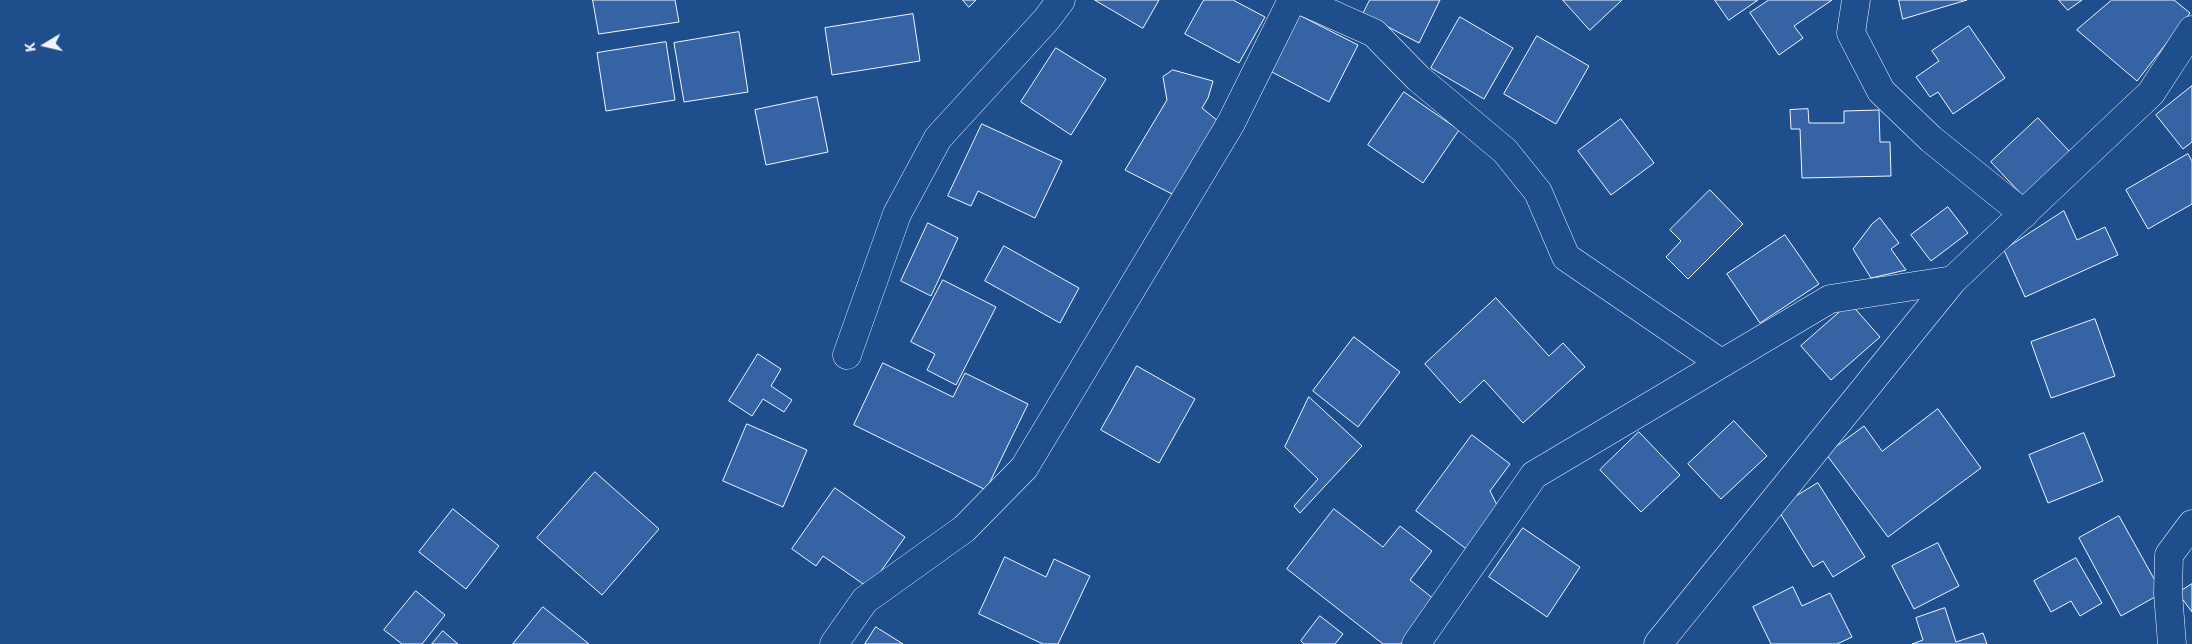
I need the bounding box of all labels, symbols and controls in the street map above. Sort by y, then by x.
north arrow [20,20,70,70]
text: K [20,41,40,54]

